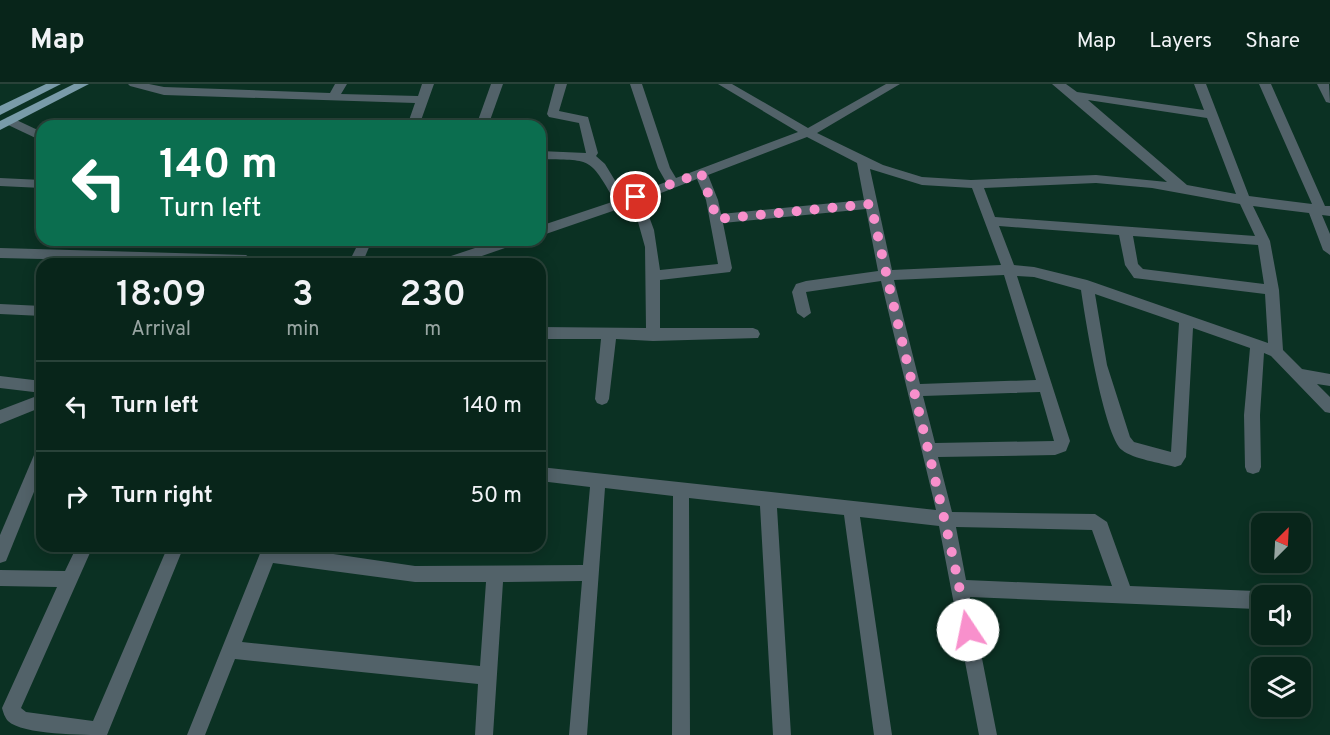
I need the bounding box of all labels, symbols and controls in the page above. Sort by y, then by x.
text: Map [30,23,85,59]
text: Map [1077,28,1116,55]
text: Layers [1149,28,1212,55]
text: Share [1245,28,1300,55]
text: 140 m [159,140,278,193]
icon: left [60,144,138,222]
pin [610,171,661,222]
icon: arrive [619,180,652,213]
text: Turn left [159,192,261,226]
text: 18:09 [116,273,206,319]
text: 3 [292,273,314,319]
text: 230 [399,273,466,319]
text: Arrival [131,317,191,343]
text: min [286,317,320,343]
text: m [424,317,441,343]
icon: left [60,390,93,423]
text: Turn left [111,393,199,420]
text: 140 m [463,393,522,420]
icon: right [60,480,93,513]
text: Turn right [111,483,213,510]
text: 50 m [470,483,522,510]
north arrow [1251,513,1311,573]
map controls [1251,513,1311,717]
button: sound [1251,585,1311,645]
position arrow [936,598,1000,662]
button: layers [1251,657,1311,717]

